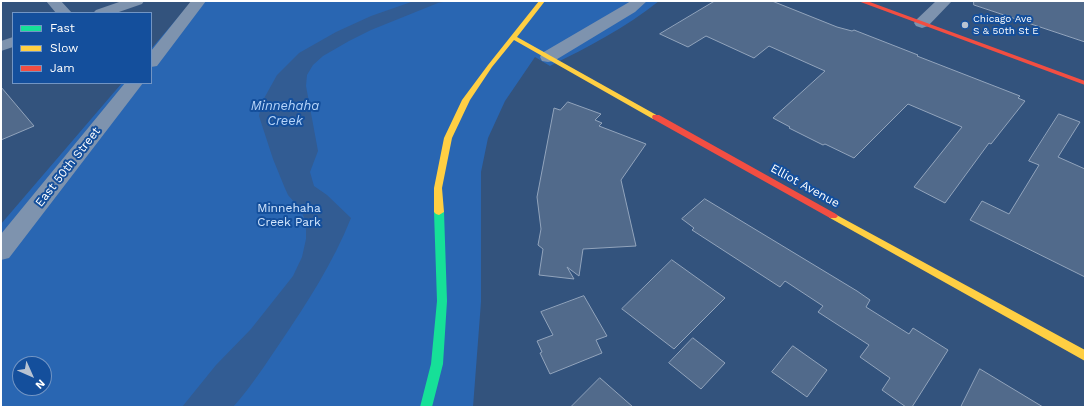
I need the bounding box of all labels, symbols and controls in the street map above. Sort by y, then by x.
legend [12,12,152,84]
place label: Chicago Ave S & 50th St E [973,13,1039,36]
marker: Chicago Ave S & 50th St E [960,20,970,30]
text: Fast [50,21,75,35]
text: Slow [50,41,78,55]
text: Jam [50,61,75,75]
water label: Minnehaha Creek [251,98,319,129]
street label: East 50th Street [32,124,104,210]
street label: Elliot Avenue [768,161,842,211]
park label: Minnehaha Creek Park [257,201,321,229]
north arrow [12,356,52,396]
text: N [33,377,48,392]

